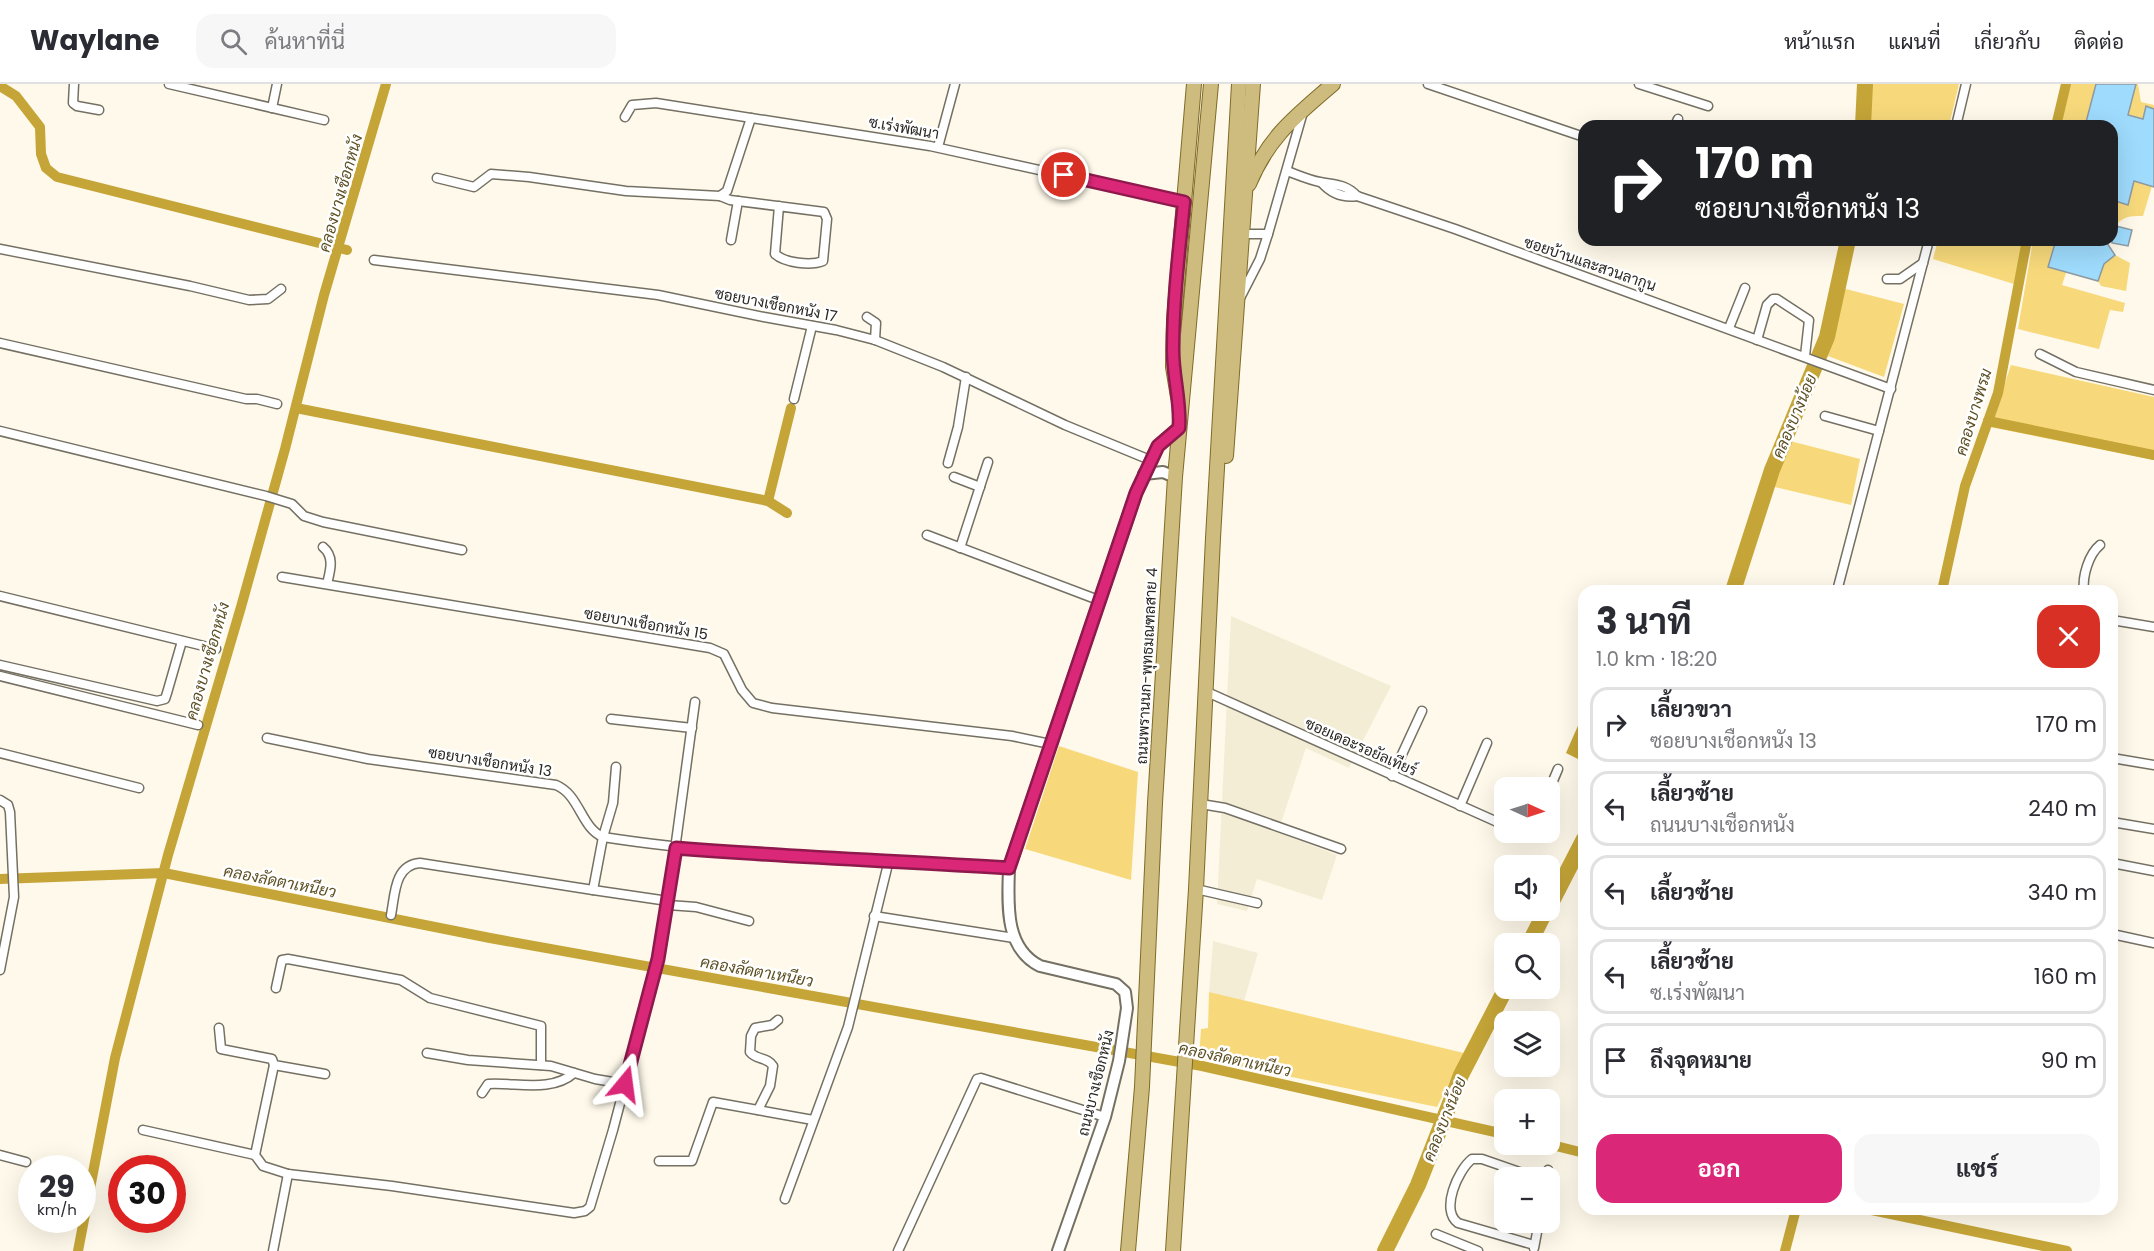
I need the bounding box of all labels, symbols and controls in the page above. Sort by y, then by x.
search box [196,14,616,68]
text: Waylane [30,21,160,60]
icon: search [217,25,250,58]
text: ค้นหาที่นี่ [265,26,345,57]
text: หน้าแรก [1784,27,1855,56]
text: แผนที่ [1888,27,1941,56]
text: เกี่ยวกับ [1974,27,2041,56]
text: ติดต่อ [2074,27,2124,56]
street label: ซ.เร่งพัฒนา [867,111,941,144]
water label: คลองบางเชือกหนัง [313,131,368,255]
text: 170 m [1695,134,1814,193]
icon: right [1596,144,1674,222]
pin [1038,149,1089,200]
icon: arrive [1047,158,1080,191]
text: ซอยบางเชือกหนัง 13 [1695,190,1920,227]
street label: ซอยบ้านและสวนลากูน [1521,231,1659,296]
street label: ซอยบางเชือกหนัง 17 [713,282,839,327]
water label: คลองบางพรม [1949,366,1998,459]
water label: คลองบางน้อย [1766,370,1823,462]
street label: ถนนพรานนก-พุทธมณฑลสาย 4 [1131,567,1163,765]
text: 3 นาที [1596,596,1692,647]
water label: คลองบางเชือกหนัง [180,599,235,723]
street label: ซอยบางเชือกหนัง 15 [582,602,710,645]
button: close [2037,605,2100,668]
text: 1.0 km · 18:20 [1596,645,1718,673]
text: เลี้ยวขวา [1650,694,1732,725]
icon: right [1599,708,1632,741]
text: 170 m [2036,709,2097,740]
street label: ซอยเดอะรอยัลเทียร์ [1302,712,1421,781]
text: ซอยบางเชือกหนัง 13 [1650,727,1817,755]
street label: ซอยบางเชือกหนัง 13 [427,741,554,782]
north arrow [1494,777,1560,843]
map controls [1494,777,1560,1233]
text: เลี้ยวซ้าย [1650,778,1734,809]
icon: left [1599,792,1632,825]
text: 240 m [2028,793,2097,824]
text: ถนนบางเชือกหนัง [1650,811,1795,839]
button: sound [1494,855,1560,921]
water label: คลองลัดตาเหนียว [222,859,338,904]
icon: left [1599,876,1632,909]
text: เลี้ยวซ้าย [1650,877,1734,908]
text: 340 m [2028,877,2097,908]
button: search [1494,933,1560,999]
text: เลี้ยวซ้าย [1650,946,1734,977]
water label: คลองลัดตาเหนียว [699,950,815,993]
icon: left [1599,960,1632,993]
text: 160 m [2034,961,2097,992]
text: ซ.เร่งพัฒนา [1650,979,1745,1007]
button: layers [1494,1011,1560,1077]
street label: ถนนบางเชือกหนัง [1072,1028,1119,1138]
water label: คลองลัดตาเหนียว [1177,1036,1293,1083]
icon: arrive [1599,1044,1632,1077]
text: ถึงจุดหมาย [1650,1045,1752,1076]
text: 90 m [2041,1045,2097,1076]
position arrow [593,1052,657,1116]
water label: คลองบางน้อย [1417,1073,1472,1165]
button: + [1494,1089,1560,1155]
button: ออก [1596,1134,1842,1203]
button: แชร์ [1854,1134,2100,1203]
speed limit sign: 30 [108,1155,186,1233]
text: 29 [39,1165,75,1208]
button: − [1494,1167,1560,1233]
text: km/h [37,1199,77,1220]

